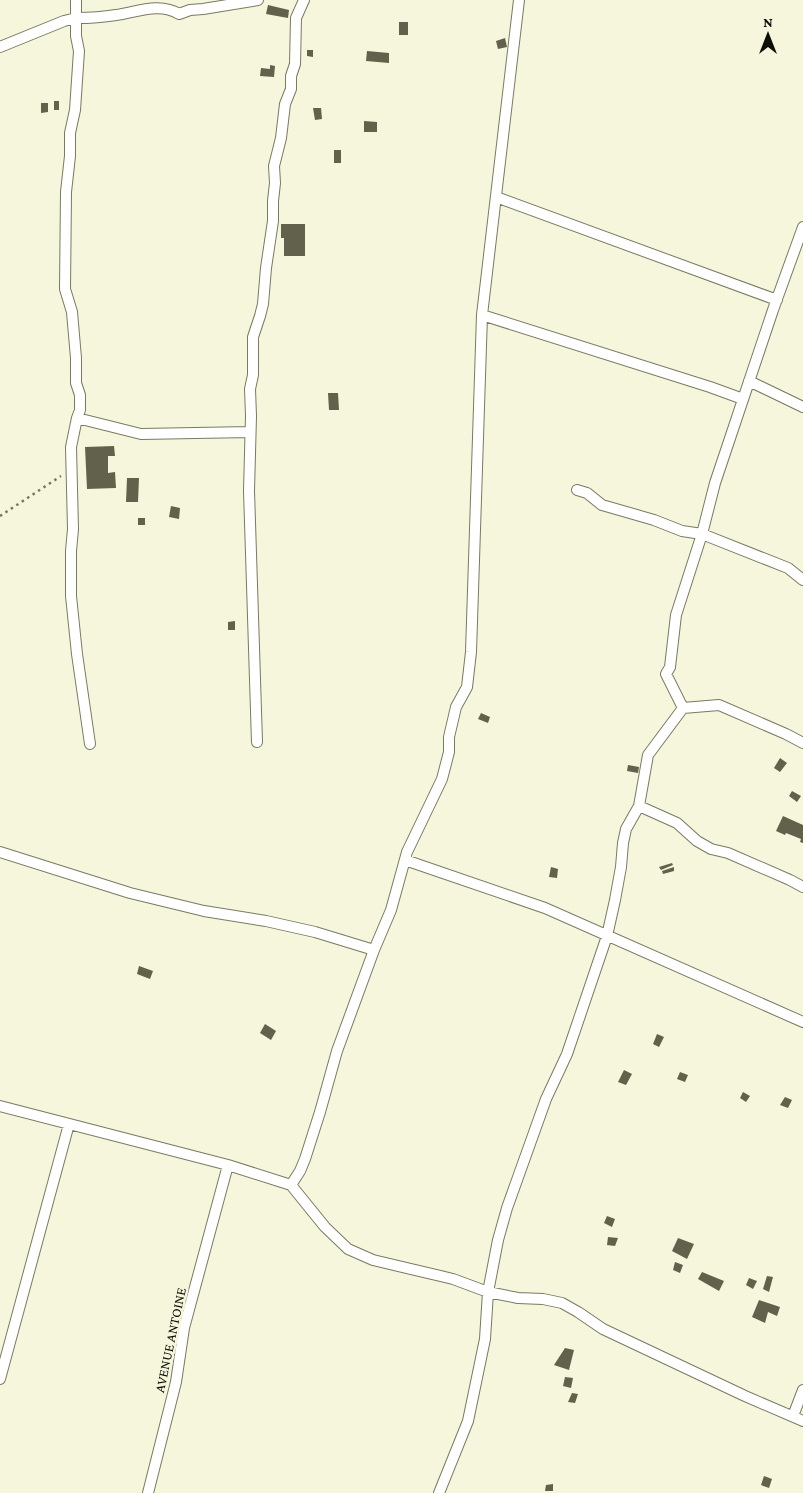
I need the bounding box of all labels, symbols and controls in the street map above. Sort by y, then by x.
north arrow [743,10,793,60]
text: N [763,14,773,30]
street label: AVENUE ANTOINE [151,1286,189,1394]

